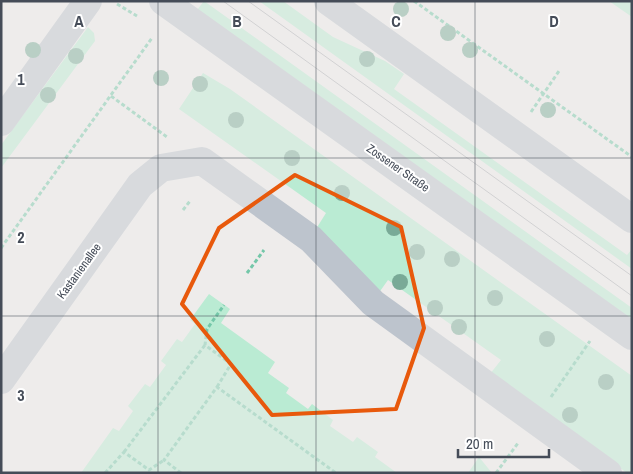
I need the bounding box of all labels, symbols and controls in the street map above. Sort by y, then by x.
text: A [74,10,84,32]
text: B [232,10,242,32]
text: C [391,10,401,32]
text: D [549,10,559,32]
text: 1 [17,68,25,90]
street label: Zossener Straße [363,140,433,196]
text: 2 [17,226,25,248]
street label: Kastanienallee [53,240,105,302]
text: 3 [17,384,25,406]
scale bar [458,426,549,458]
text: 20 m [466,433,493,454]

